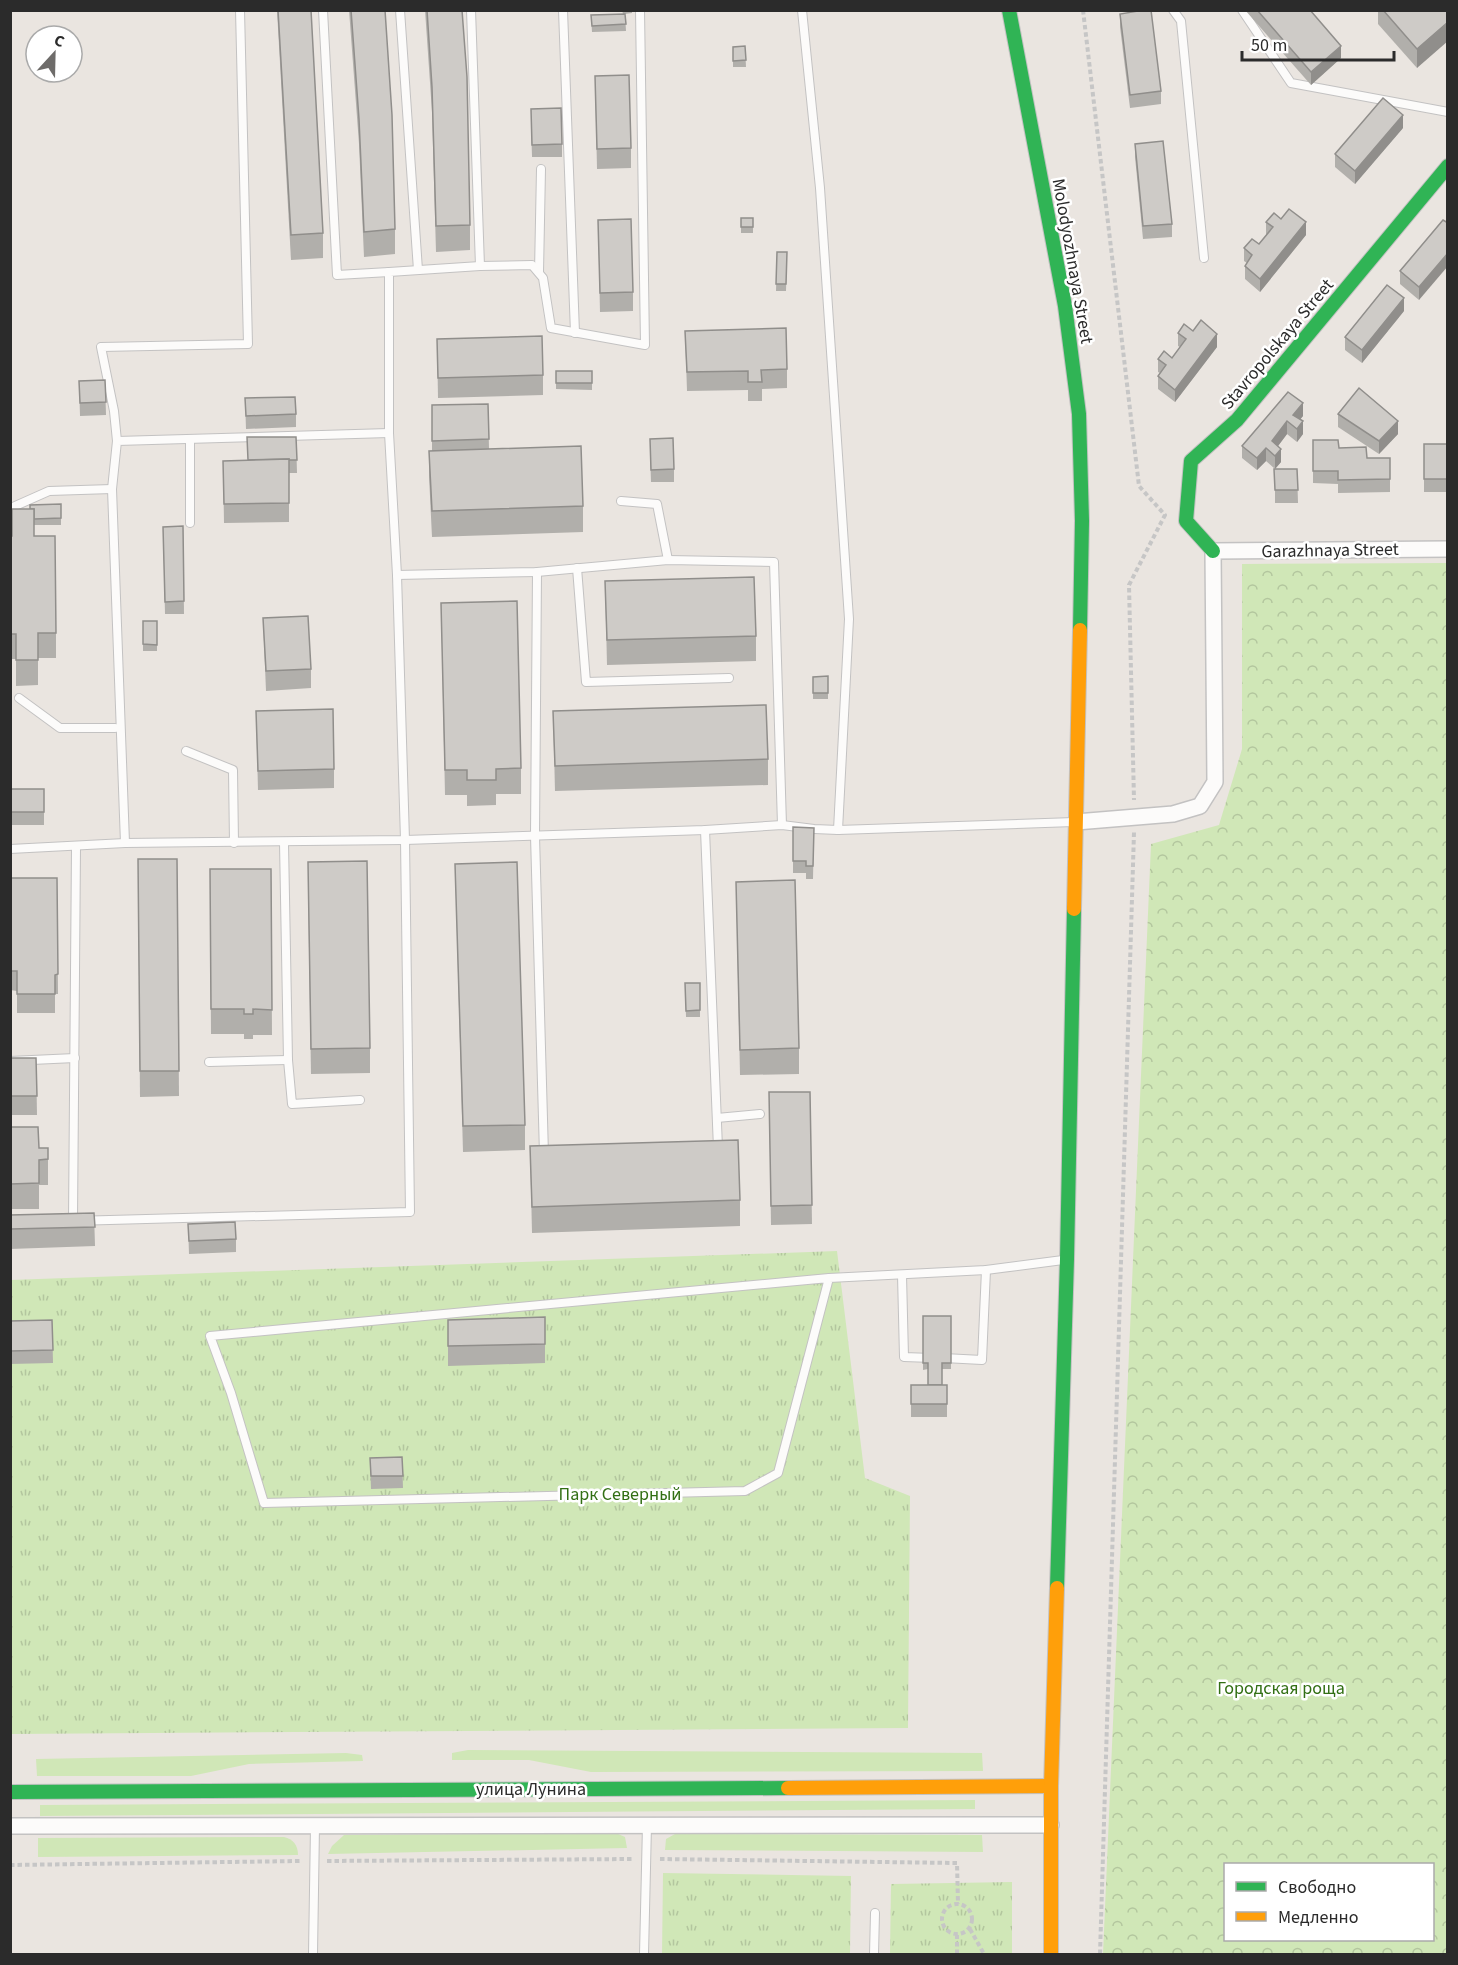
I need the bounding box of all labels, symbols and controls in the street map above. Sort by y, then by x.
north arrow [24,24,84,84]
scale bar [1242,24,1394,62]
text: С [51,29,68,53]
text: 50 m [1251,33,1287,58]
street label: Molodyozhnaya Street [1046,177,1099,346]
street label: Stavropolskaya Street [1215,274,1340,415]
street label: Garazhnaya Street [1261,537,1399,564]
park label: Парк Северный [559,1482,681,1507]
park label: Городская роща [1217,1676,1345,1701]
street label: улица Лунина [476,1777,586,1802]
legend [1224,1863,1434,1941]
text: Свободно [1278,1875,1356,1900]
text: Медленно [1278,1905,1358,1930]

